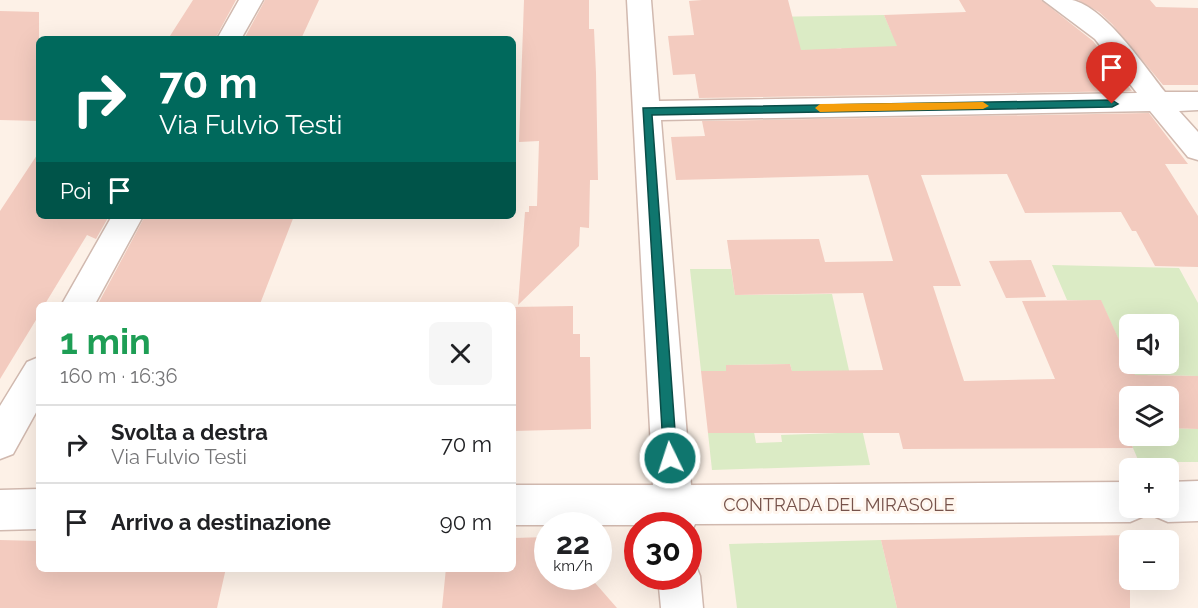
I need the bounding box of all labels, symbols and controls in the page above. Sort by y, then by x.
pin [1086,42,1137,104]
icon: arrive [1095,51,1128,84]
text: 70 m [159,59,258,108]
icon: right [60,60,138,138]
text: Via Fulvio Testi [159,109,342,140]
icon: arrive [103,174,136,207]
text: Poi [60,178,91,204]
map controls [1119,314,1179,590]
button: sound [1119,314,1179,374]
text: 1 min [60,320,151,362]
button: close [429,322,492,385]
text: 160 m · 16:36 [60,364,177,388]
button: layers [1119,386,1179,446]
text: Svolta a destra [111,419,268,445]
position arrow [638,426,702,490]
icon: right [60,428,93,461]
text: 70 m [441,431,492,457]
text: Via Fulvio Testi [111,445,247,469]
button: + [1119,458,1179,518]
street label: CONTRADA DEL MIRASOLE [723,494,955,515]
icon: arrive [60,506,93,539]
text: Arrivo a destinazione [111,509,331,535]
text: 90 m [440,509,492,535]
speed limit sign: 30 [624,512,702,590]
text: 22 [556,526,590,561]
button: − [1119,530,1179,590]
text: km/h [553,557,593,575]

